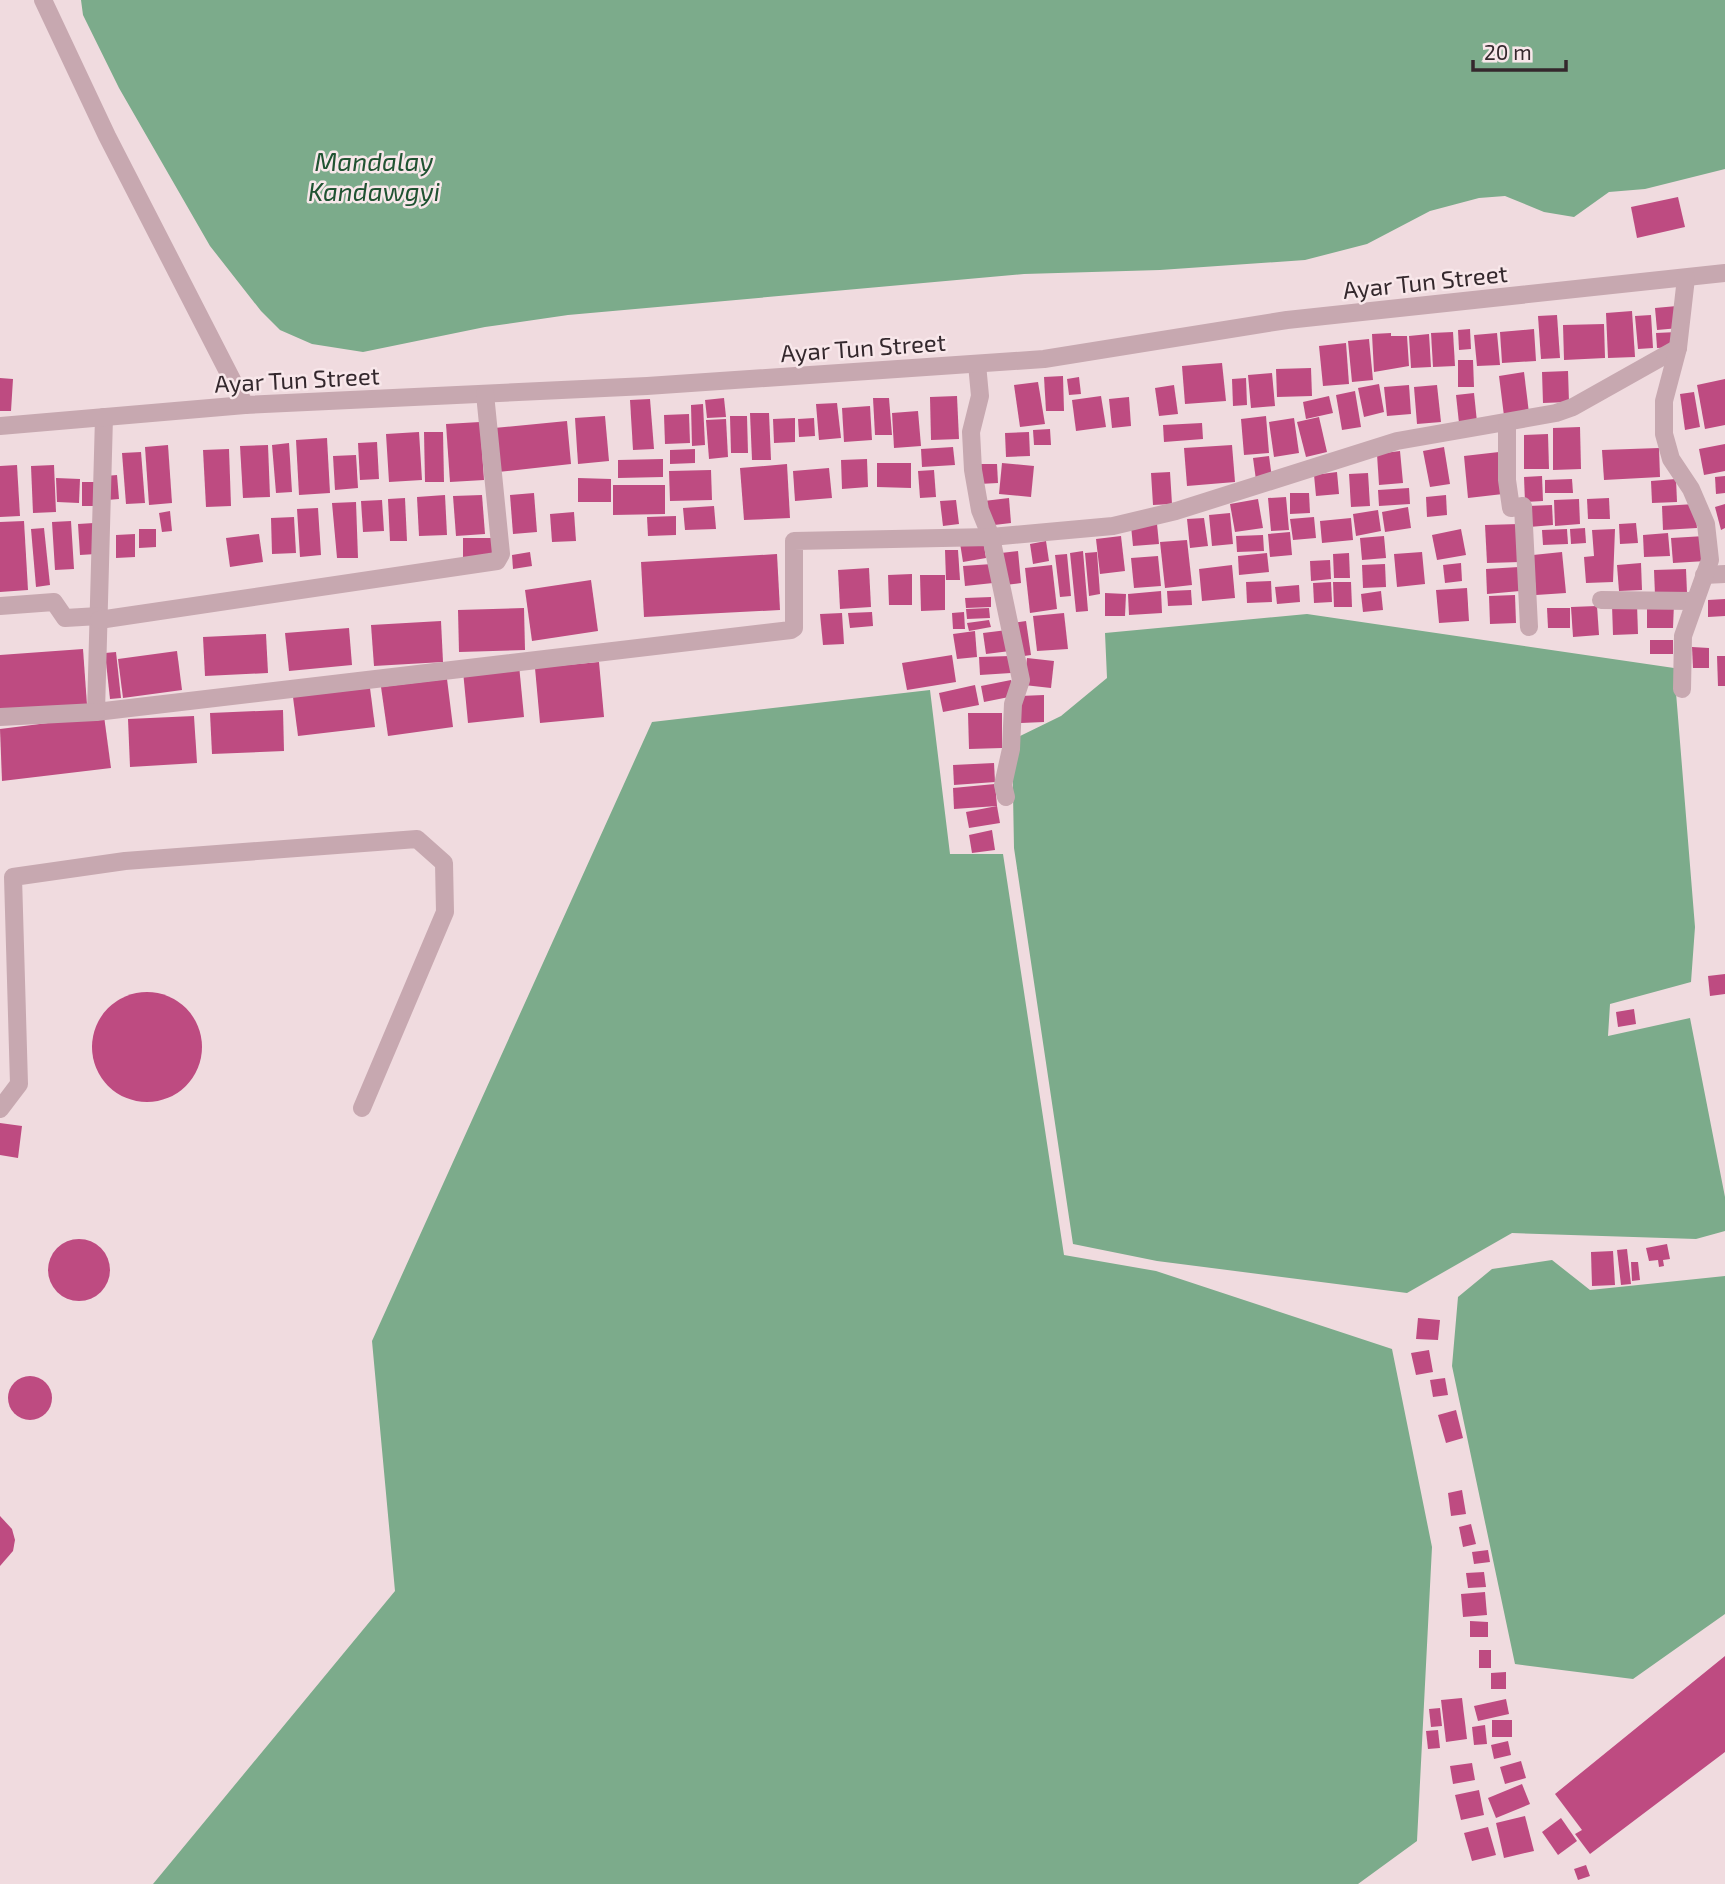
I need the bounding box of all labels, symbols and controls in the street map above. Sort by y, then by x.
scale bar [1473,28,1566,72]
text: 20 m [1484,39,1532,64]
water label: Mandalay Kandawgyi [308,145,440,207]
street label: Ayar Tun Street [1341,258,1509,304]
street label: Ayar Tun Street [779,327,947,367]
street label: Ayar Tun Street [214,360,380,398]

